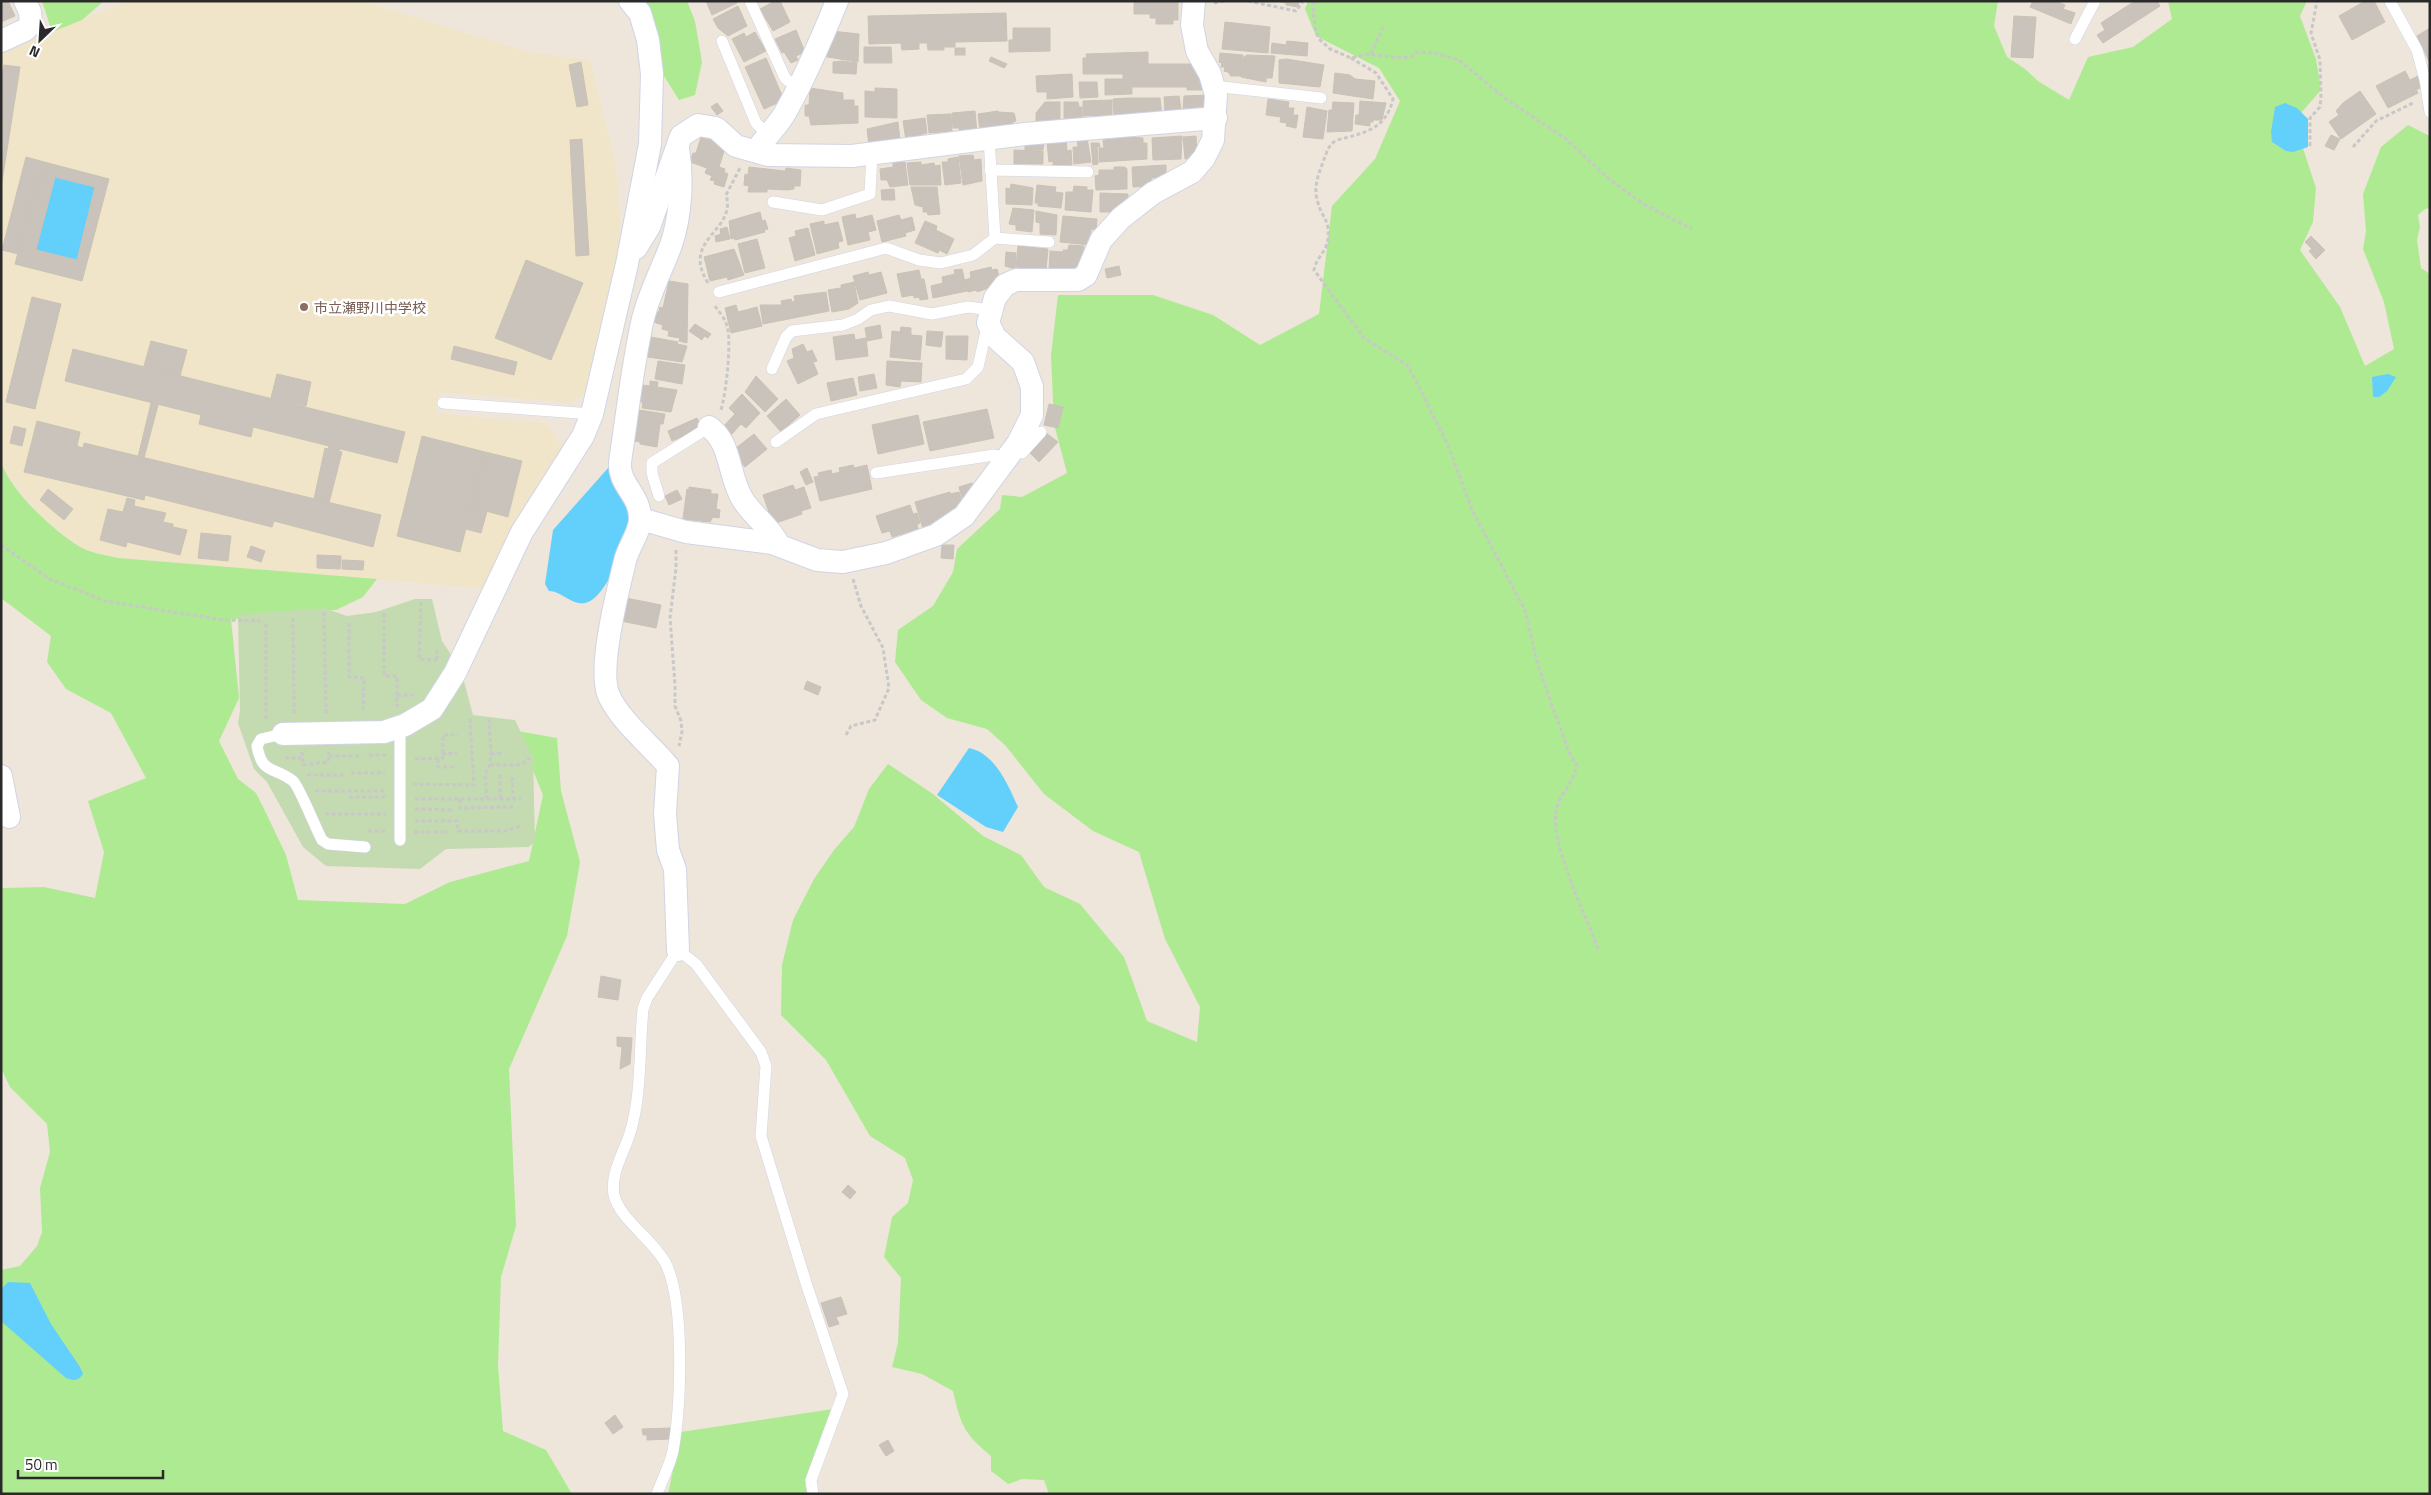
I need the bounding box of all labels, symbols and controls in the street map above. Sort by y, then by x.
north arrow [15,15,65,65]
text: N [25,41,43,64]
place label: 市立瀬野川中学校 [314,297,426,318]
marker: 市立瀬野川中学校 [298,301,310,313]
scale bar [18,1448,162,1480]
text: 50 m [25,1453,58,1476]

